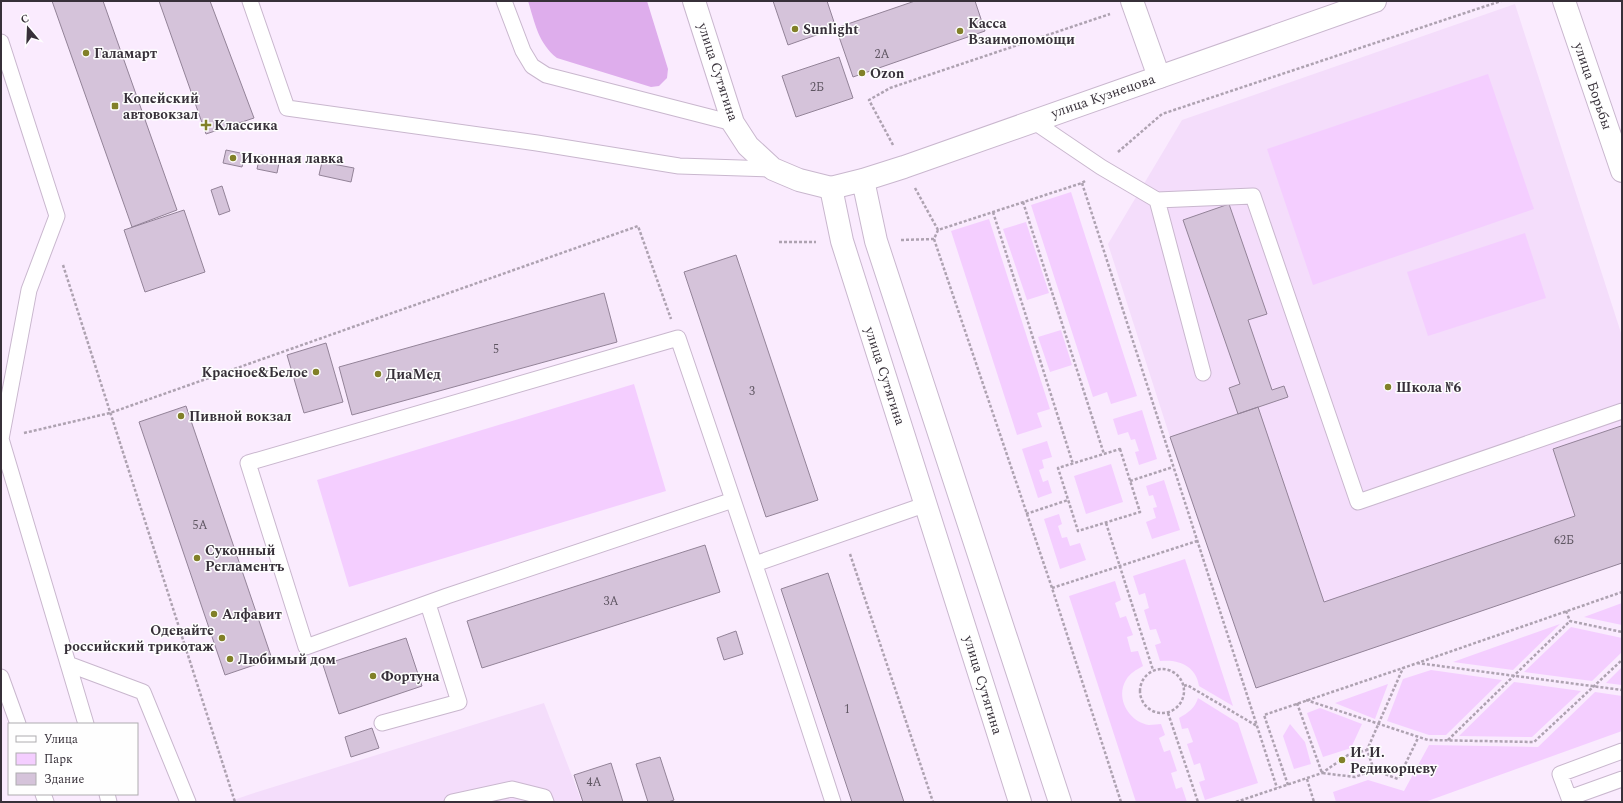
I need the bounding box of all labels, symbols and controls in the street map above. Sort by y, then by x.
north arrow [8,8,48,48]
text: С [18,10,32,28]
place label: Касса Взаимопомощи [968,13,1075,50]
street label: улица Сутягина [692,19,744,124]
place label: Sunlight [803,19,859,40]
marker: Sunlight [790,24,800,34]
marker: Касса Взаимопомощи [955,26,965,36]
street label: улица Борьбы [1568,39,1618,132]
place label: Галамарт [94,43,157,64]
house number: 2А [874,45,890,64]
marker: Галамарт [81,48,91,58]
place label: Ozon [870,63,905,84]
marker: Ozon [857,68,867,78]
street label: улица Кузнецова [1047,68,1158,124]
house number: 2Б [810,78,824,97]
place label: Копейский автовокзал [123,88,199,125]
marker: Копейский автовокзал [110,101,120,111]
place label: Классика [214,115,279,136]
marker: Классика [201,120,211,130]
place label: Иконная лавка [241,148,344,169]
marker: Иконная лавка [228,153,238,163]
street label: улица Сутягина [859,323,911,428]
house number: 5 [493,340,499,359]
place label: Красное&Белое [201,362,308,383]
place label: ДиаМед [386,364,441,385]
marker: Красное&Белое [311,367,321,377]
marker: ДиаМед [373,369,383,379]
place label: Школа №6 [1396,377,1461,398]
house number: 3 [749,382,755,401]
marker: Школа №6 [1383,382,1393,392]
place label: Пивной вокзал [189,406,292,427]
marker: Пивной вокзал [176,411,186,421]
house number: 5А [192,516,208,535]
house number: 62Б [1554,531,1574,550]
place label: Суконный Регламентъ [205,540,285,577]
marker: Суконный Регламентъ [192,553,202,563]
house number: 3А [603,592,619,611]
place label: Алфавит [222,604,282,625]
marker: Алфавит [209,609,219,619]
place label: Одевайте российский трикотаж [64,620,214,657]
street label: улица Сутягина [958,632,1008,737]
marker: Одевайте российский трикотаж [217,633,227,643]
place label: Любимый дом [238,649,337,670]
marker: Любимый дом [225,654,235,664]
place label: Фортуна [381,666,440,687]
marker: Фортуна [368,671,378,681]
house number: 1 [844,700,850,719]
legend [8,723,138,795]
text: Улица [44,730,78,749]
place label: И. И. Редикорцеву [1350,742,1438,779]
text: Парк [44,750,73,769]
marker: И. И. Редикорцеву [1337,755,1347,765]
text: Здание [44,770,84,789]
house number: 4А [586,773,602,792]

